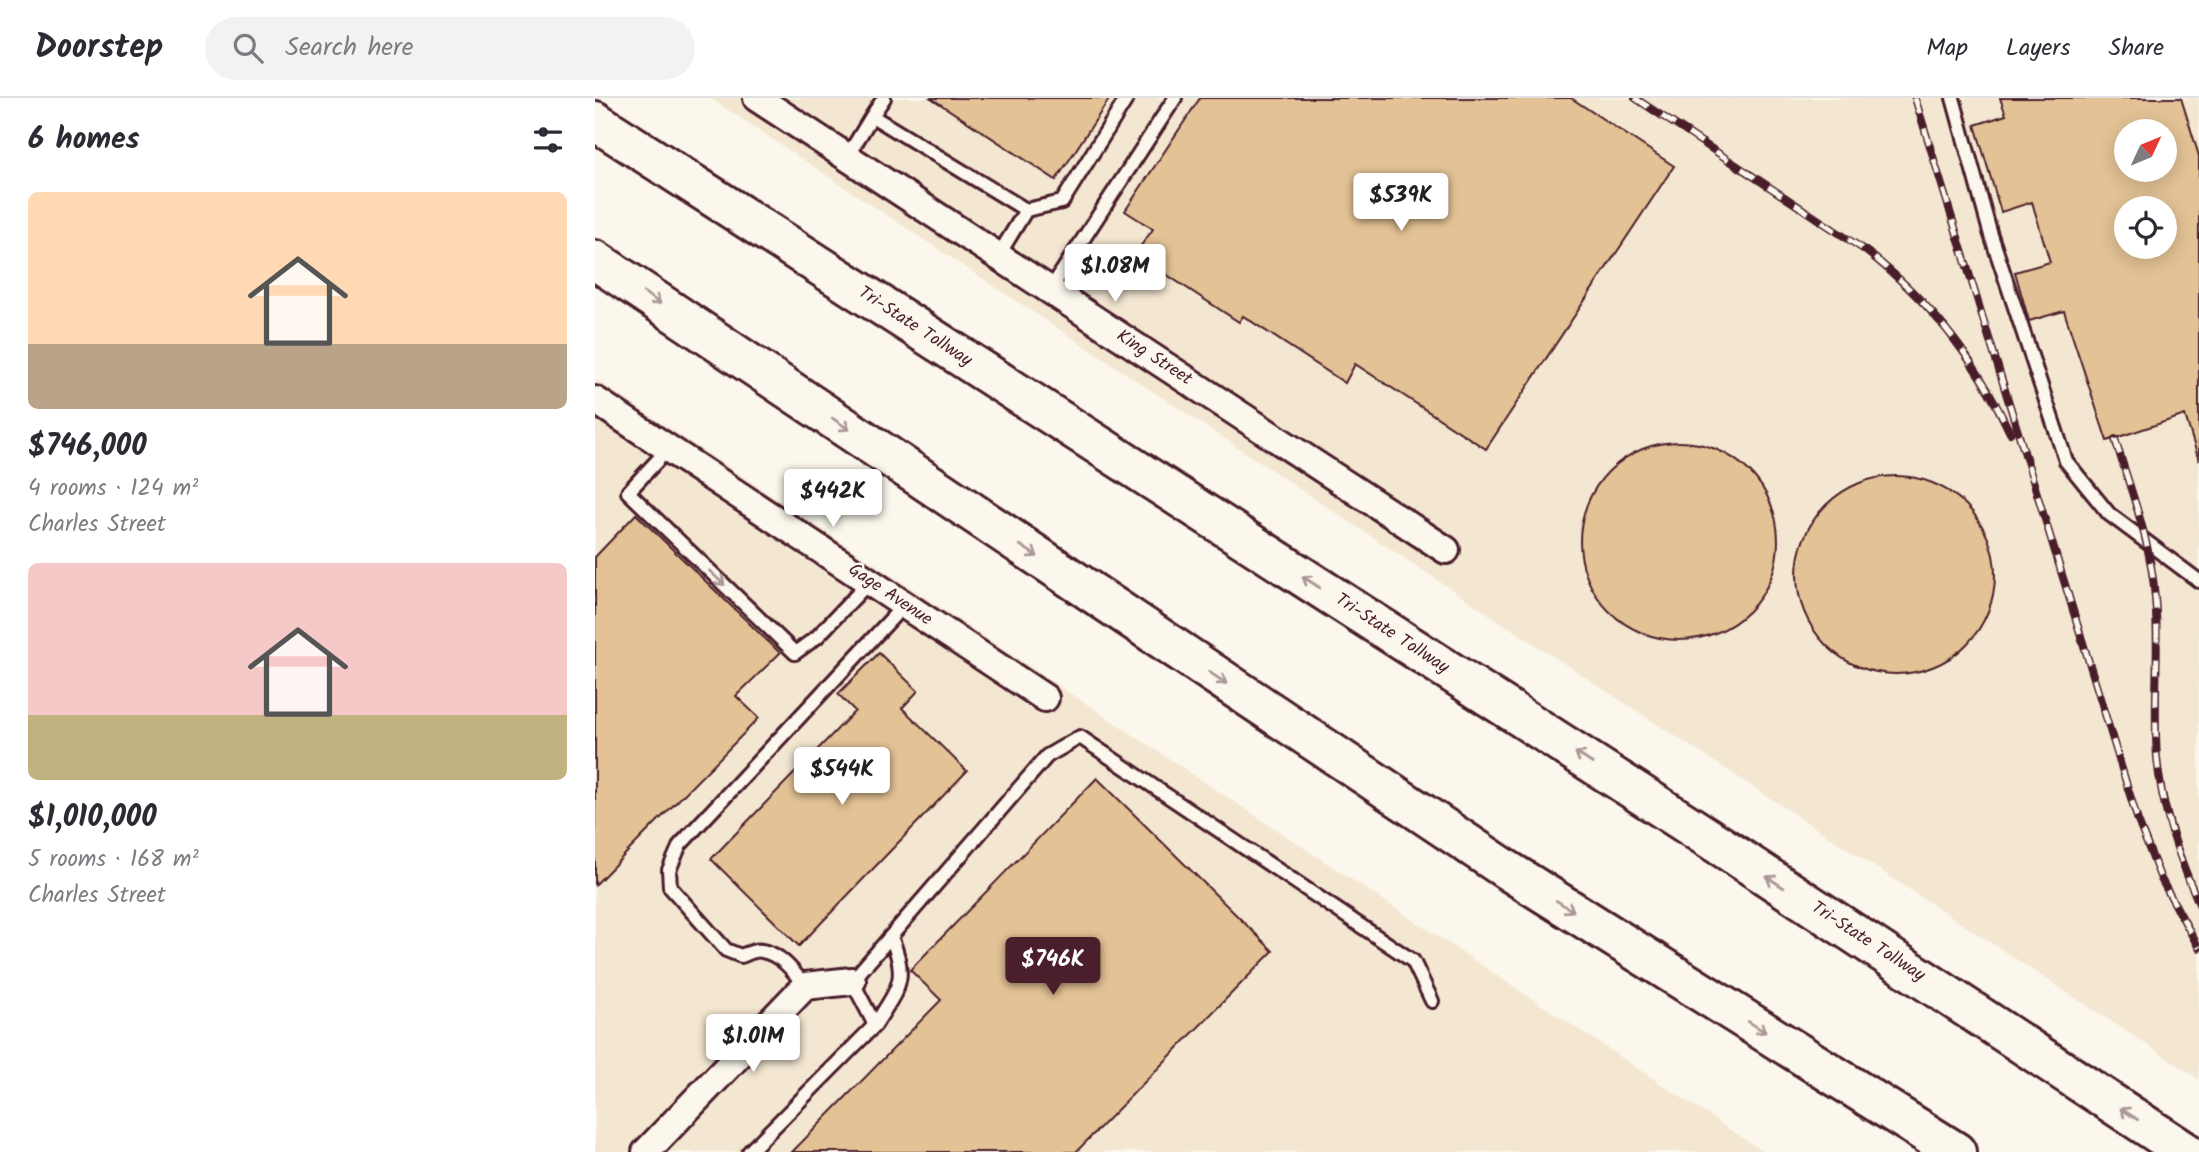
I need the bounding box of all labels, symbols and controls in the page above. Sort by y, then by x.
search box [205,17,695,80]
text: Doorstep [35,22,163,75]
text: Search here [285,27,413,69]
icon: search [229,29,267,67]
text: Map [1926,29,1968,68]
text: Layers [2006,29,2070,68]
text: Share [2108,29,2164,68]
text: 6 homes [28,116,140,164]
north arrow [2114,119,2177,182]
map controls [2114,119,2177,259]
icon: filters [529,121,567,159]
pin: $539K [1352,174,1450,233]
text: $539K [1369,178,1433,214]
button: locate [2114,196,2177,259]
icon: home [235,238,361,364]
pin: $1.08M [1058,244,1172,304]
text: $1.08M [1081,249,1149,285]
street label: Tri-State Tollway [852,279,978,375]
one-way arrow [642,290,661,305]
street label: King Street [1110,322,1199,394]
one-way arrow [830,418,850,432]
text: $746,000 [28,423,147,471]
pin: $442K [784,470,882,529]
text: 4 rooms · 124 m² [28,471,198,507]
text: $442K [800,474,866,510]
text: Charles Street [28,507,166,543]
one-way arrow [1019,545,1039,559]
street label: Gage Avenue [842,556,938,634]
one-way arrow [708,570,725,587]
one-way arrow [1301,574,1321,588]
street label: Tri-State Tollway [1329,586,1455,682]
icon: home [235,609,361,735]
one-way arrow [1208,671,1228,685]
pin: $544K [793,748,891,807]
one-way arrow [1575,751,1595,765]
text: $544K [810,752,874,788]
text: $1,010,000 [28,794,157,842]
text: 5 rooms · 168 m² [28,842,199,878]
one-way arrow [1766,874,1786,888]
text: Charles Street [28,878,166,914]
street label: Tri-State Tollway [1805,894,1931,990]
one-way arrow [1554,899,1574,913]
pin: $746K [1004,937,1102,997]
text: $746K [1021,942,1085,978]
pin: $1.01M [696,1014,810,1074]
text: $1.01M [722,1019,784,1055]
one-way arrow [1747,1020,1767,1034]
one-way arrow [2120,1107,2139,1122]

